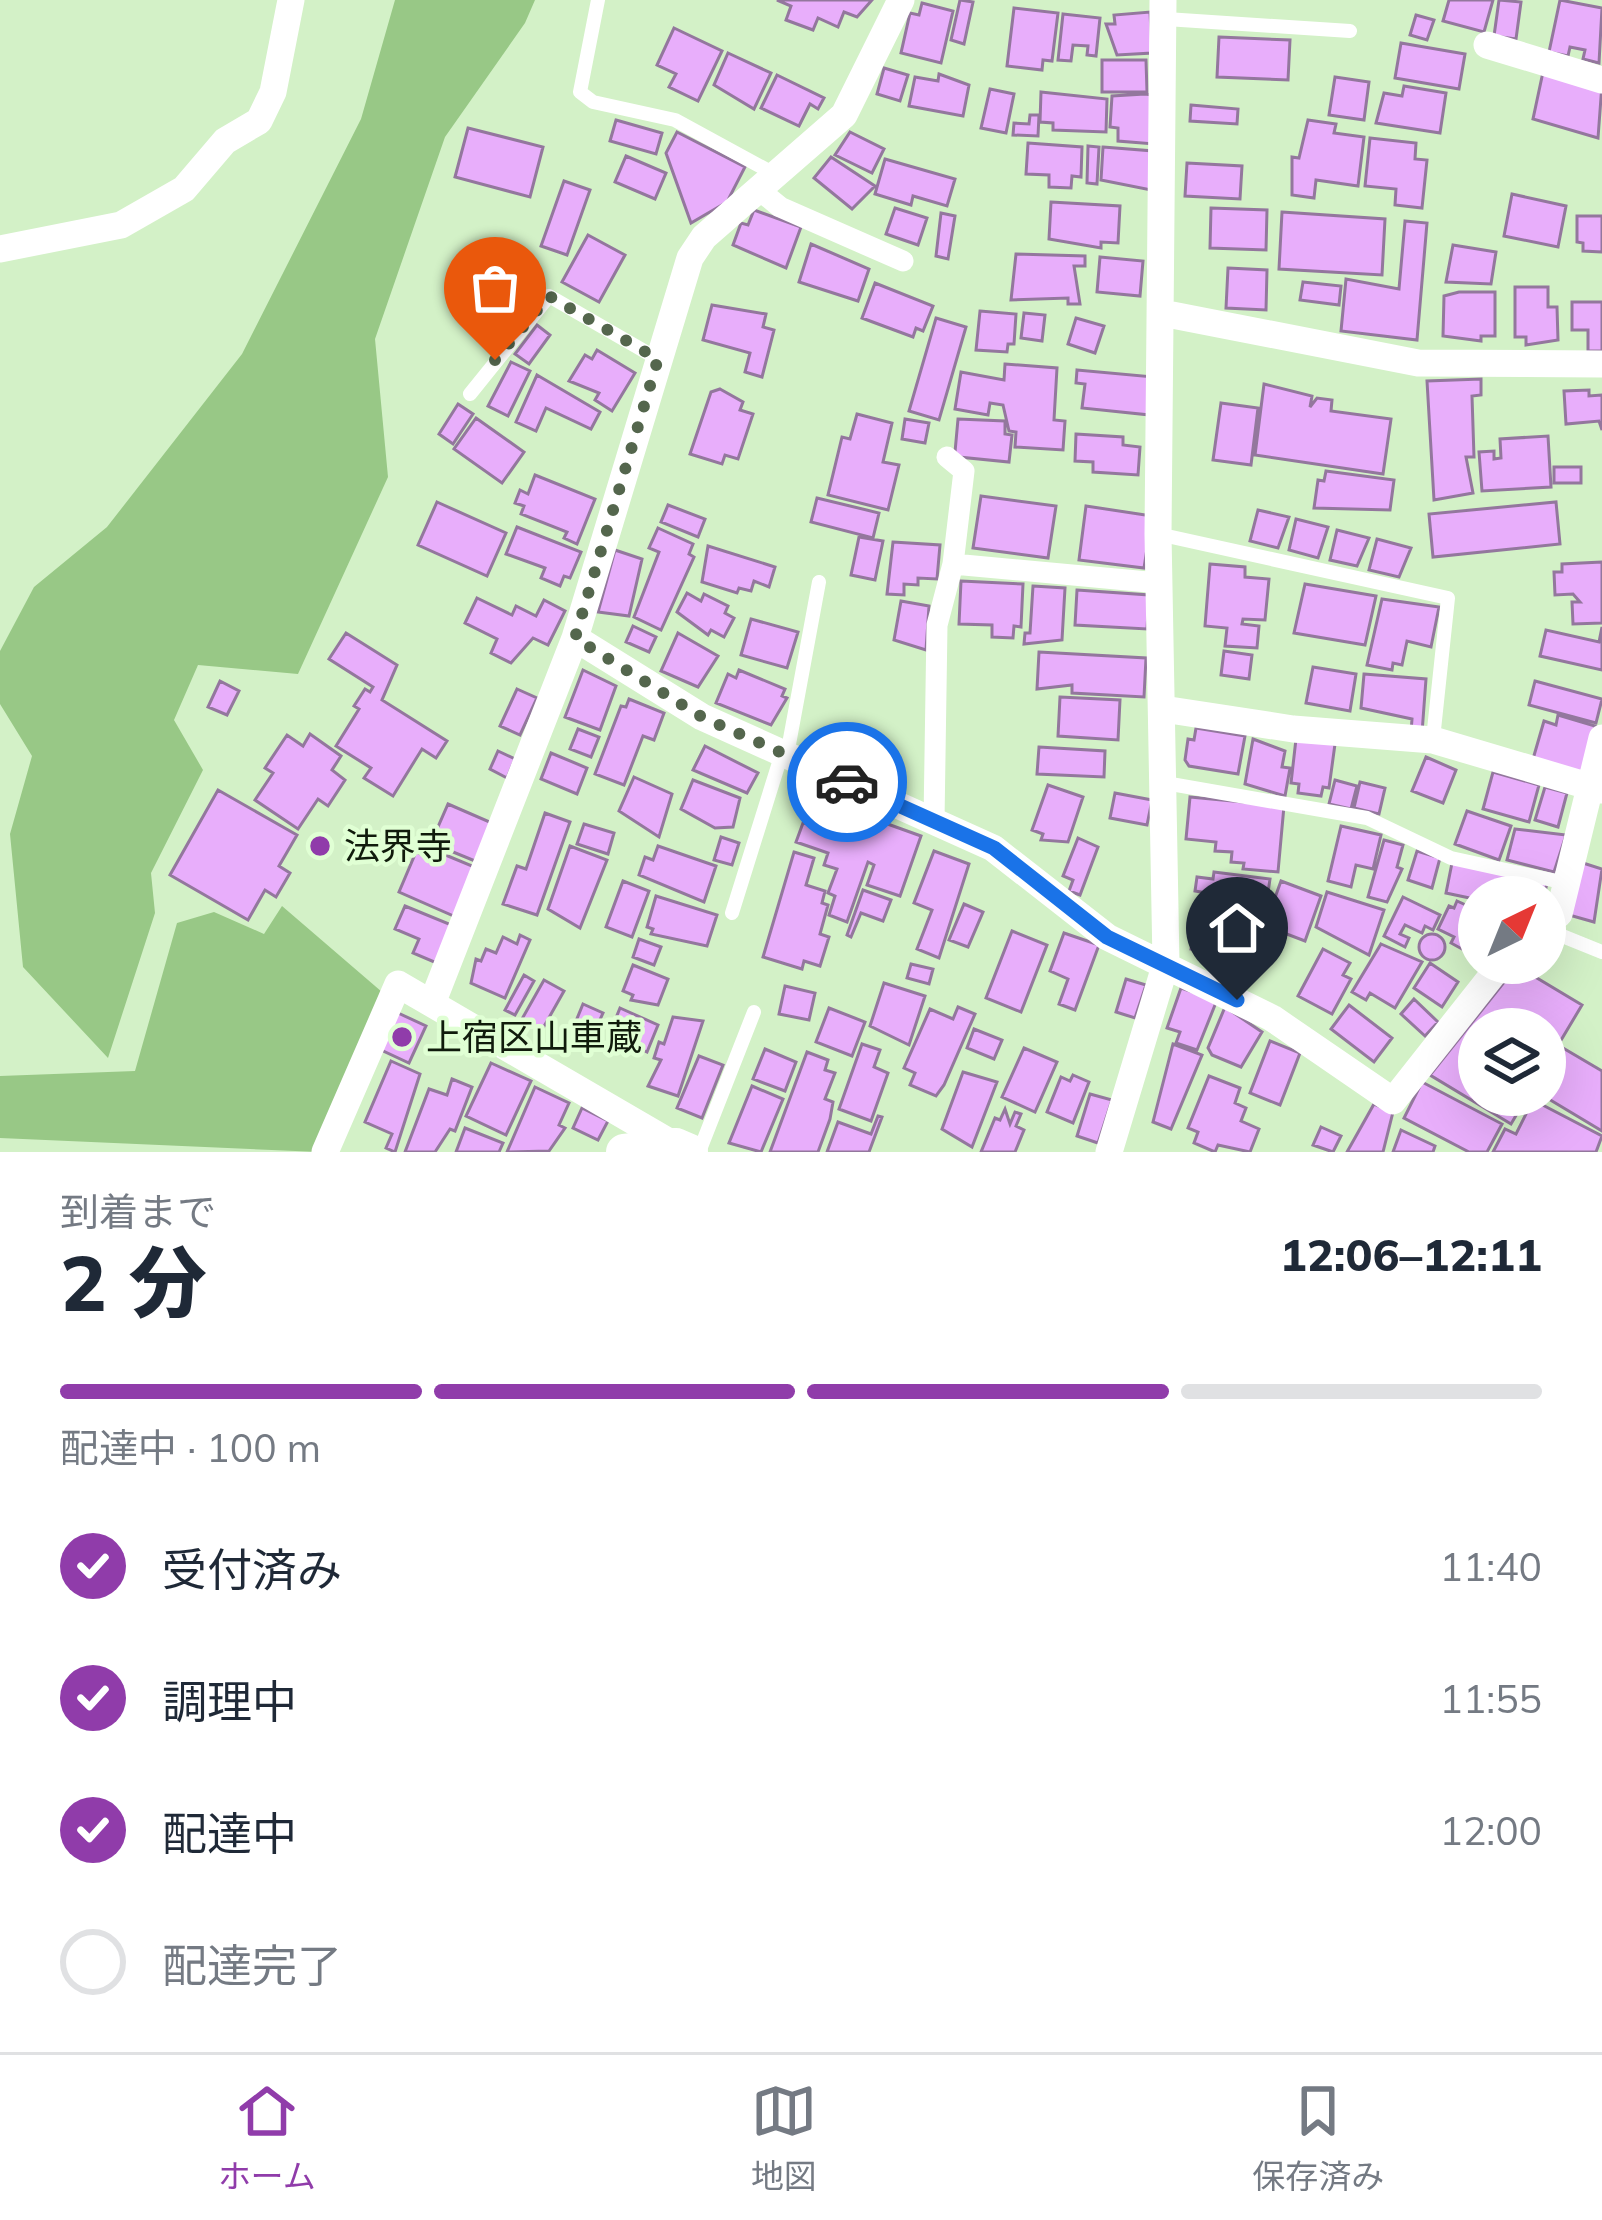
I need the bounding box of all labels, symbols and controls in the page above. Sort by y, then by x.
pin [444,237,546,360]
icon: bag [462,255,528,321]
courier [787,722,907,842]
icon: car [814,749,880,815]
place label: 法界寺 [344,823,452,868]
marker: 法界寺 [307,833,333,859]
north arrow [1458,876,1566,984]
map controls [1458,876,1566,1116]
pin [1186,877,1288,1000]
icon: home [1204,895,1270,961]
button: layers [1458,1008,1566,1116]
place label: 上宿区山車蔵 [426,1014,642,1059]
marker: 上宿区山車蔵 [389,1024,415,1050]
text: 到着まで [60,1187,216,1236]
text: 12:06–12:11 [1280,1226,1542,1282]
text: 2 分 [60,1233,207,1331]
text: 配達中 · 100 m [60,1423,321,1472]
icon: check [60,1533,126,1599]
text: 受付済み [162,1541,342,1597]
text: 11:40 [1440,1542,1542,1591]
icon: check [60,1665,126,1731]
text: 調理中 [162,1673,297,1729]
text: 11:55 [1440,1674,1542,1723]
icon: check [60,1797,126,1863]
text: 配達中 [162,1805,297,1861]
text: 12:00 [1440,1806,1542,1855]
text: 配達完了 [162,1937,342,1993]
tab: ホーム [218,2078,316,2198]
tab: 地図 [751,2078,817,2198]
tab: 保存済み [1252,2078,1384,2198]

